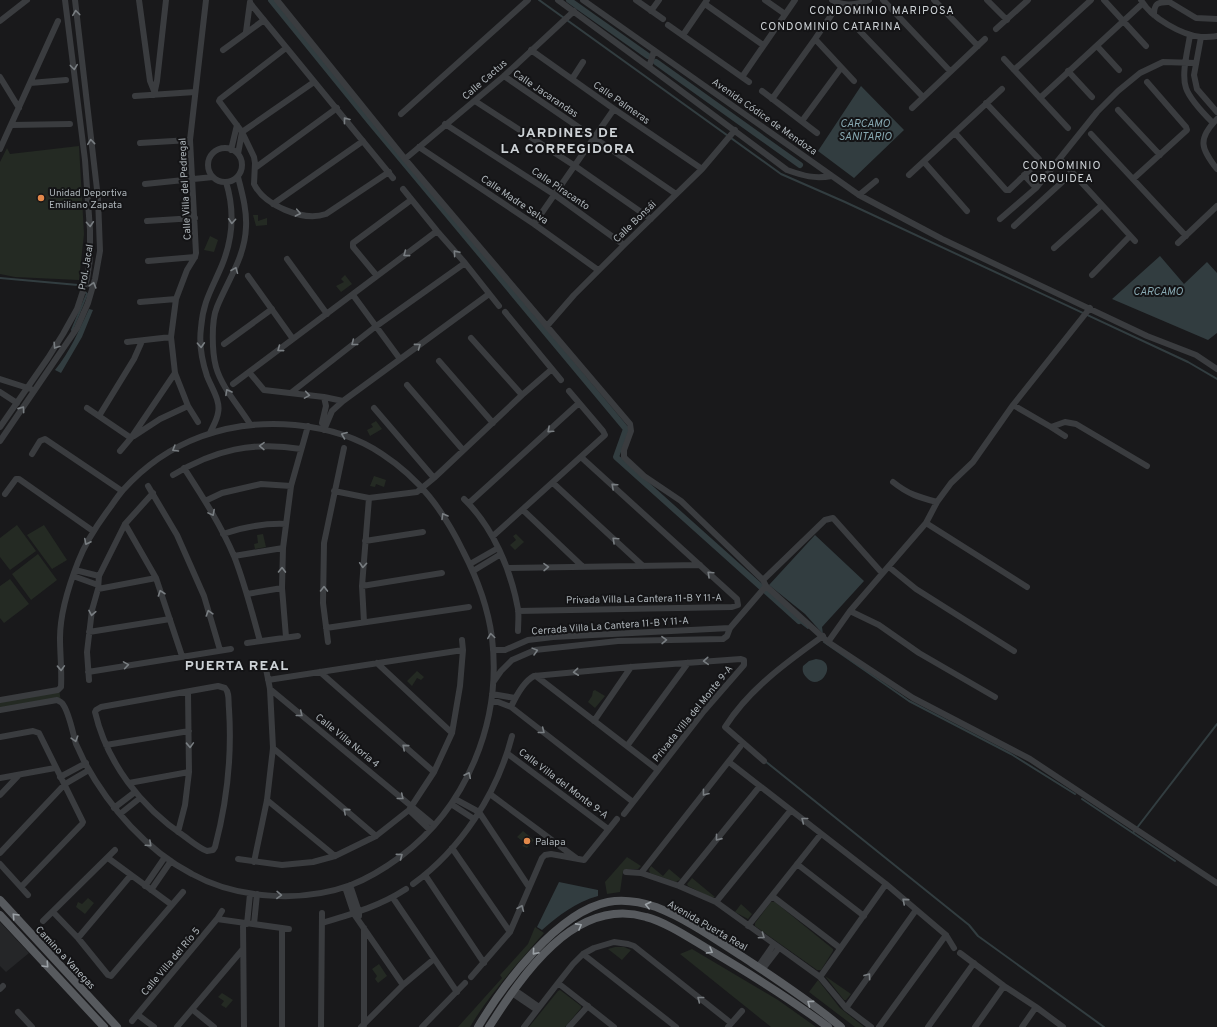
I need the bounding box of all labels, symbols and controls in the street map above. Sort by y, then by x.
district label: CONDOMINIO MARIPOSA [809,4,955,18]
one-way arrow [72,10,81,16]
district label: CONDOMINIO CATARINA [760,20,902,34]
street label: Calle Cactus [460,57,510,103]
one-way arrow [69,63,78,70]
street label: Calle Jacarandas [510,68,581,121]
street label: Avenida Códice de Mendoza [709,76,819,159]
street label: Calle Palmeras [590,79,652,128]
water label: CARCAMO SANITARIO [839,117,892,144]
one-way arrow [344,118,351,125]
district label: JARDINES DE LA CORREGIDORA [501,125,635,158]
street label: Calle Villa del Pedregal [176,137,195,240]
one-way arrow [87,139,96,145]
district label: CONDOMINIO ORQUIDEA [1023,159,1101,186]
street label: Calle Piracanto [528,165,592,214]
street label: Calle Madre Selva [478,173,550,228]
place label: Unidad Deportiva Emiliano Zapata [49,187,127,212]
marker: Unidad Deportiva Emiliano Zapata [36,193,46,203]
street label: Calle Bonsái [611,198,659,246]
one-way arrow [295,209,301,217]
one-way arrow [227,218,236,224]
one-way arrow [85,221,94,227]
street label: Prol. Jacal [76,243,97,291]
one-way arrow [403,249,410,256]
one-way arrow [454,250,461,257]
one-way arrow [230,266,238,274]
one-way arrow [88,282,97,289]
water label: CARCAMO [1133,285,1183,299]
one-way arrow [352,338,359,345]
one-way arrow [53,342,60,349]
one-way arrow [197,342,205,348]
one-way arrow [277,344,284,351]
one-way arrow [414,344,421,351]
one-way arrow [226,389,233,396]
one-way arrow [304,390,310,399]
one-way arrow [18,406,25,413]
one-way arrow [547,425,555,432]
one-way arrow [341,432,348,440]
one-way arrow [259,442,265,450]
one-way arrow [172,444,179,451]
one-way arrow [611,484,619,491]
one-way arrow [207,509,215,516]
one-way arrow [441,513,449,520]
one-way arrow [85,538,92,546]
one-way arrow [612,538,619,545]
one-way arrow [359,562,368,568]
one-way arrow [543,563,549,571]
one-way arrow [278,567,287,573]
one-way arrow [707,571,715,579]
one-way arrow [320,586,328,592]
one-way arrow [158,589,166,596]
street label: Privada Villa La Cantera 11-B Y 11-A [566,592,722,607]
one-way arrow [88,609,97,616]
one-way arrow [205,609,214,616]
street label: Cerrada Villa La Cantera 11-B Y 11-A [531,614,690,638]
one-way arrow [487,633,496,639]
one-way arrow [661,636,667,644]
one-way arrow [531,647,538,656]
one-way arrow [702,657,709,666]
district label: PUERTA REAL [185,658,289,675]
one-way arrow [123,662,129,670]
street label: Privada Villa del Monte 9-A [650,663,736,765]
one-way arrow [57,665,65,671]
one-way arrow [573,668,579,677]
one-way arrow [296,710,303,717]
street label: Calle Villa Noria 4 [312,711,382,771]
one-way arrow [537,726,544,733]
one-way arrow [70,735,79,742]
one-way arrow [186,742,194,748]
one-way arrow [402,744,410,751]
street label: Calle Villa del Monte 9-A [516,746,611,822]
one-way arrow [463,772,470,780]
one-way arrow [703,788,710,795]
one-way arrow [396,792,403,799]
one-way arrow [344,809,351,816]
one-way arrow [801,818,808,825]
one-way arrow [716,834,723,841]
marker: Palapa [522,836,532,846]
place label: Palapa [535,836,565,849]
one-way arrow [144,839,152,846]
one-way arrow [396,854,403,861]
one-way arrow [276,891,282,899]
street label: Avenida Puerta Real [665,898,750,955]
one-way arrow [903,898,910,905]
one-way arrow [644,901,651,910]
one-way arrow [516,904,524,911]
one-way arrow [12,913,19,921]
one-way arrow [575,923,582,930]
street label: Camino a Vanegas [32,924,98,993]
street label: Calle Villa del Río 5 [139,925,204,999]
one-way arrow [758,931,765,939]
one-way arrow [706,946,713,953]
one-way arrow [532,947,539,954]
one-way arrow [41,960,48,967]
one-way arrow [863,973,870,980]
one-way arrow [698,997,705,1004]
one-way arrow [807,1001,814,1008]

